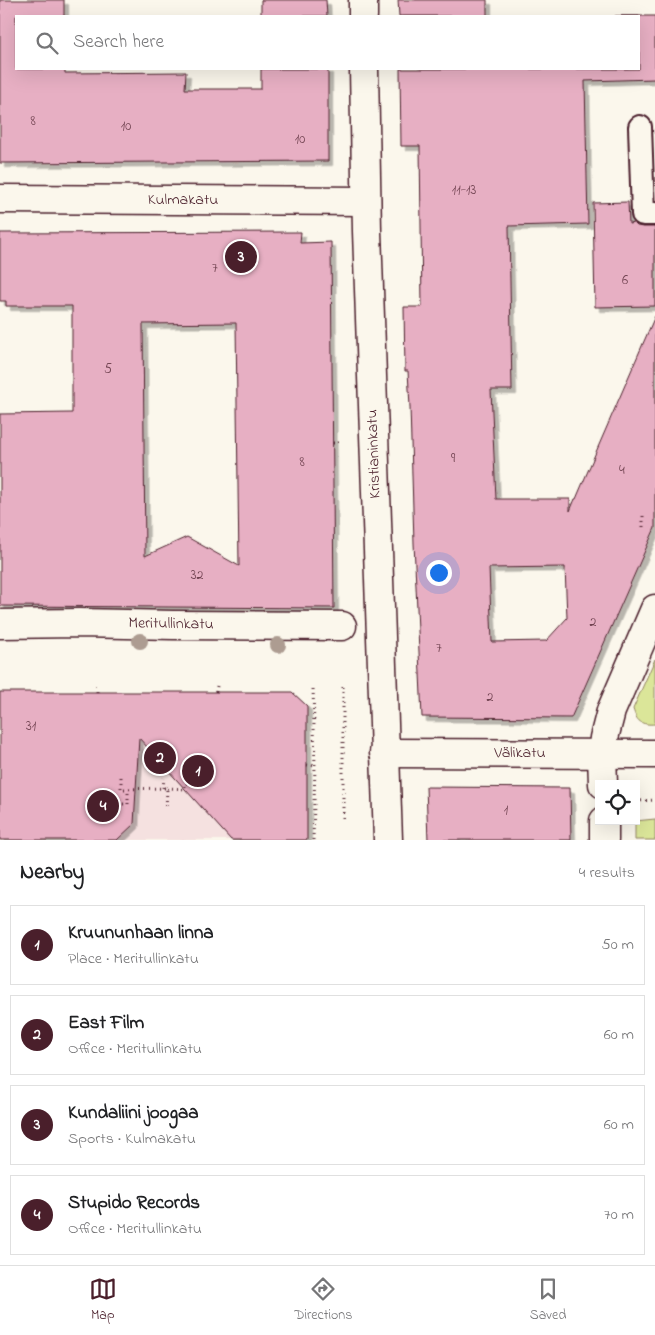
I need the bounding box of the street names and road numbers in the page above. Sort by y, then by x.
street label: Kulmakatu [148,188,218,212]
street label: Kristianinkatu [360,409,388,499]
street label: Meritullinkatu [128,611,214,637]
street label: Välikatu [493,741,546,765]

